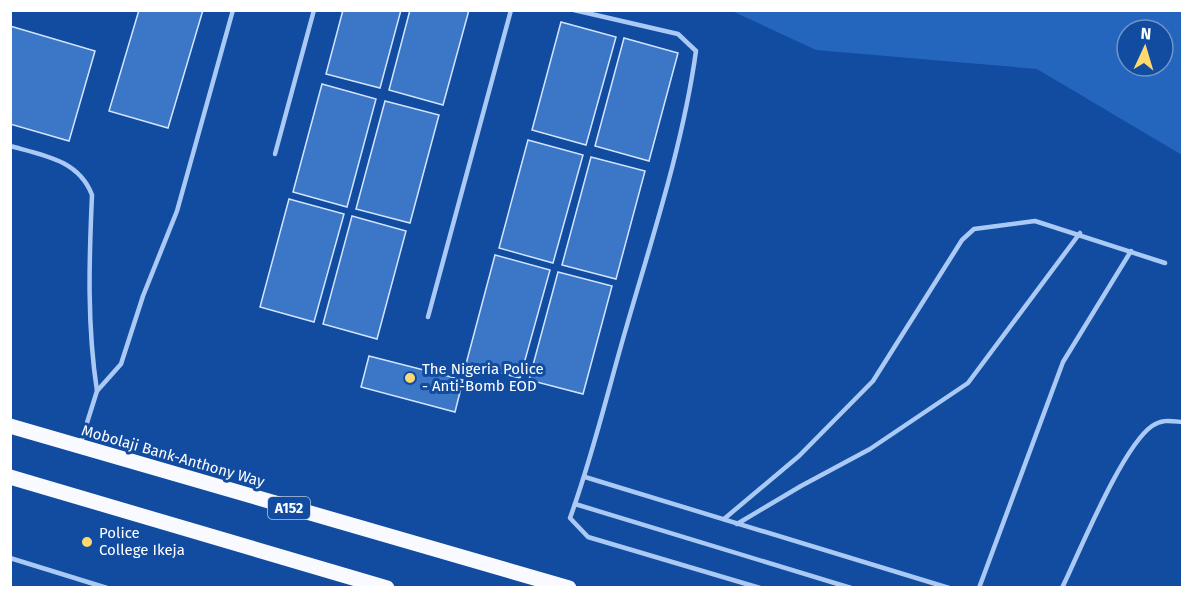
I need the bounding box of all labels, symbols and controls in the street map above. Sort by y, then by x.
north arrow [1115,18,1175,78]
text: N [1140,24,1152,43]
place label: The Nigeria Police - Anti-Bomb EOD [422,360,544,395]
marker: The Nigeria Police - Anti-Bomb EOD [403,371,417,385]
street label: Mobolaji Bank-Anthony Way [79,421,267,491]
road number: A152 [268,497,310,519]
place label: Police College Ikeja [99,524,185,559]
marker: Police College Ikeja [80,535,94,549]

